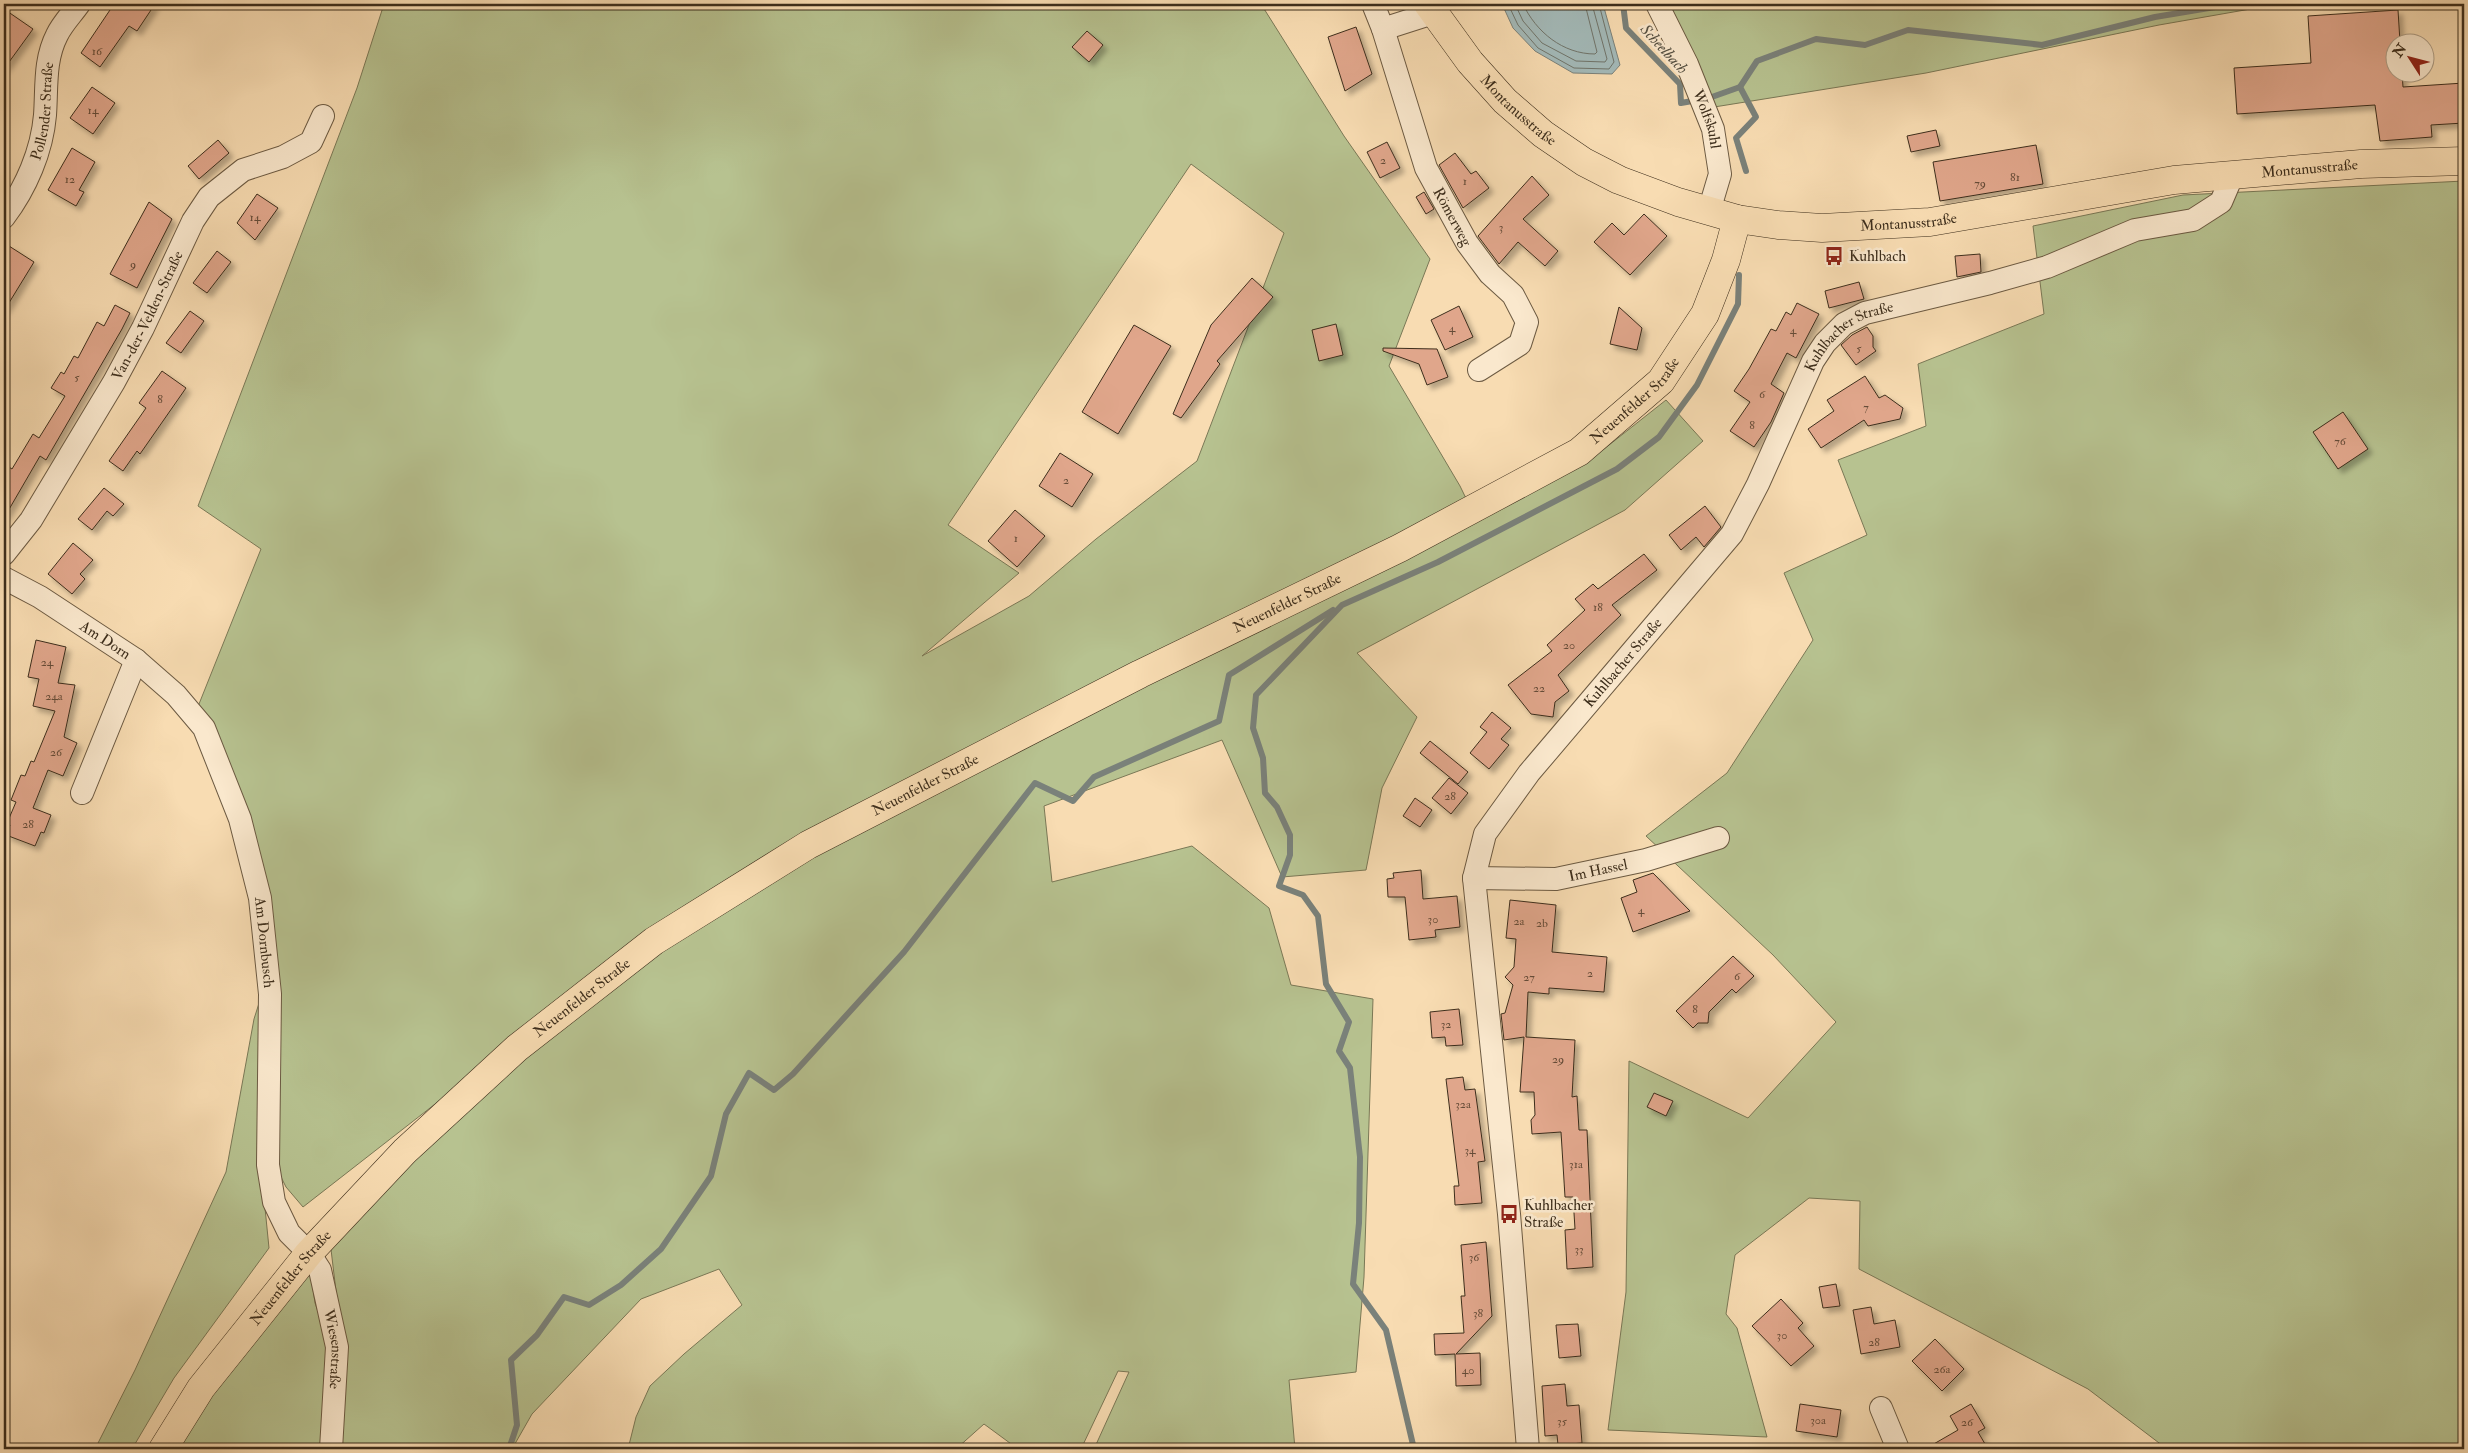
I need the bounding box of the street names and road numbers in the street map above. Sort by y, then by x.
street label: Pollender Straße [26,61,58,163]
street label: Montanusstraße [1476,70,1560,150]
street label: Wolfskuhl [1688,86,1725,150]
street label: Montanusstraße [2260,155,2359,182]
street label: Römerweg [1429,184,1477,250]
street label: Montanusstraße [1860,208,1958,235]
street label: Van-der-Velden-Straße [107,248,187,383]
street label: Kuhlbacher Straße [1800,297,1895,375]
street label: Neuenfelder Straße [1586,354,1684,448]
street label: Neuenfelder Straße [1230,569,1344,637]
street label: Kuhlbacher Straße [1579,614,1666,711]
street label: Am Dorn [76,616,135,664]
street label: Neuenfelder Straße [868,749,982,820]
street label: Im Hassel [1567,855,1629,886]
street label: Am Dornbusch [250,895,279,989]
street label: Neuenfelder Straße [529,954,634,1041]
street label: Neuenfelder Straße [246,1226,335,1329]
street label: Wiesenstraße [319,1306,347,1390]

